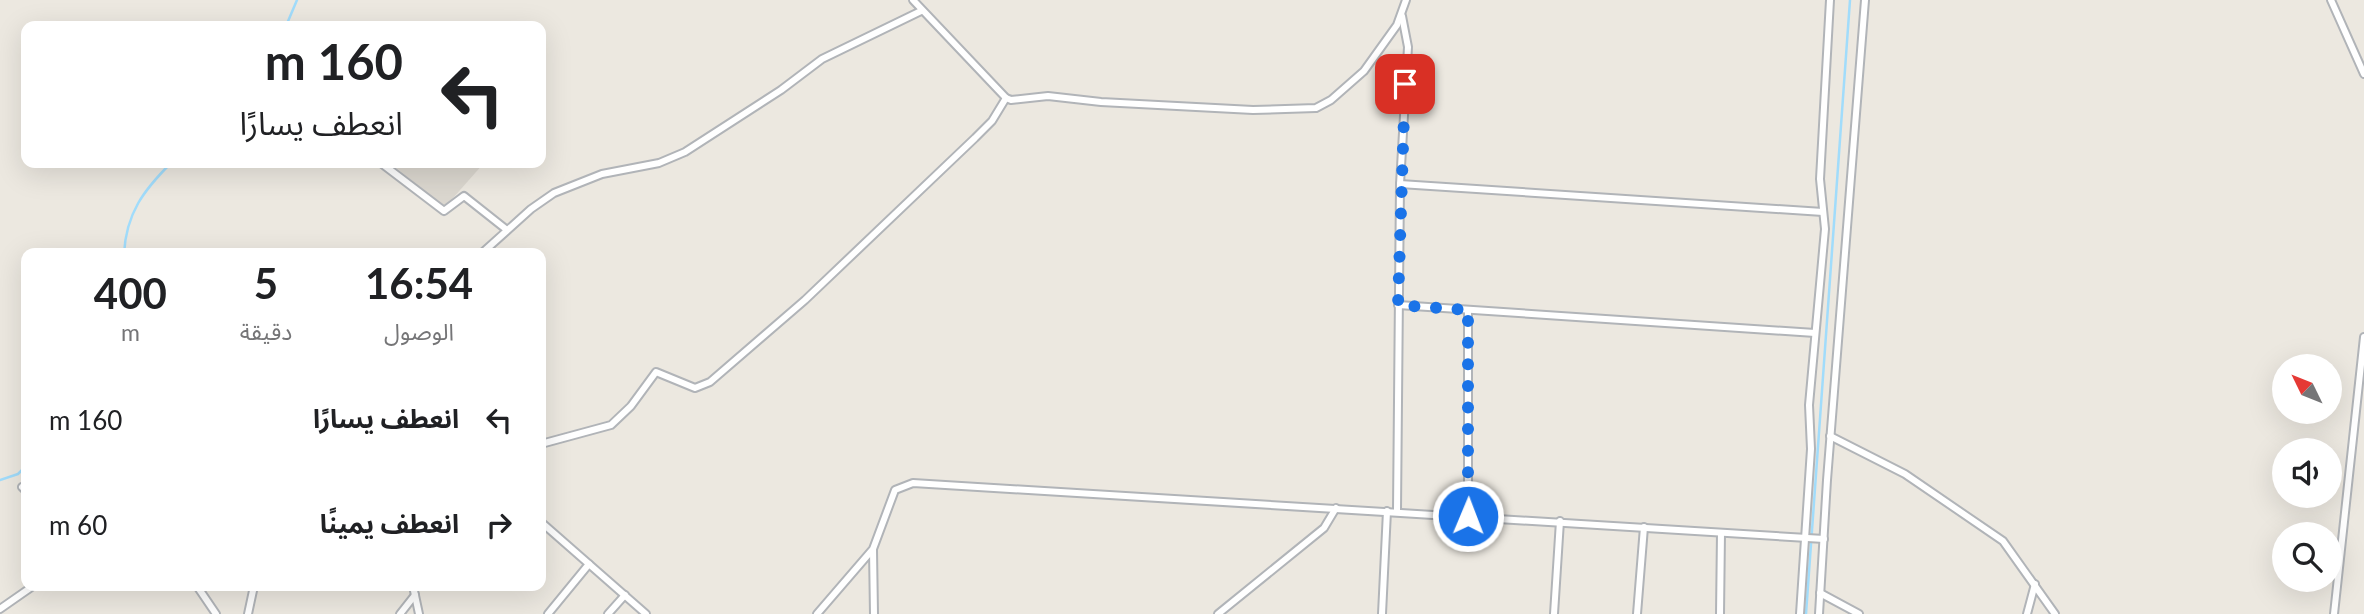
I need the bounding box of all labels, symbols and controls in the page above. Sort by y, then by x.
text: 160 m [265,32,403,90]
icon: left [427,49,518,140]
pin [1375,54,1435,114]
icon: arrive [1386,65,1424,103]
text: انعطف يسارًا [239,103,403,142]
text: 5 [254,258,278,308]
text: 16:54 [365,258,473,308]
text: 400 [94,268,167,318]
text: دقيقة [240,317,292,345]
text: الوصول [384,317,454,345]
text: m [121,318,140,346]
north arrow [2272,354,2342,424]
map controls [2272,354,2342,592]
icon: left [480,401,518,439]
text: انعطف يسارًا [313,402,459,434]
text: 160 m [49,404,122,436]
button: sound [2272,438,2342,508]
position arrow [1431,479,1505,553]
icon: right [480,506,518,544]
text: انعطف يمينًا [320,507,459,539]
text: 60 m [49,509,107,541]
button: search [2272,522,2342,592]

